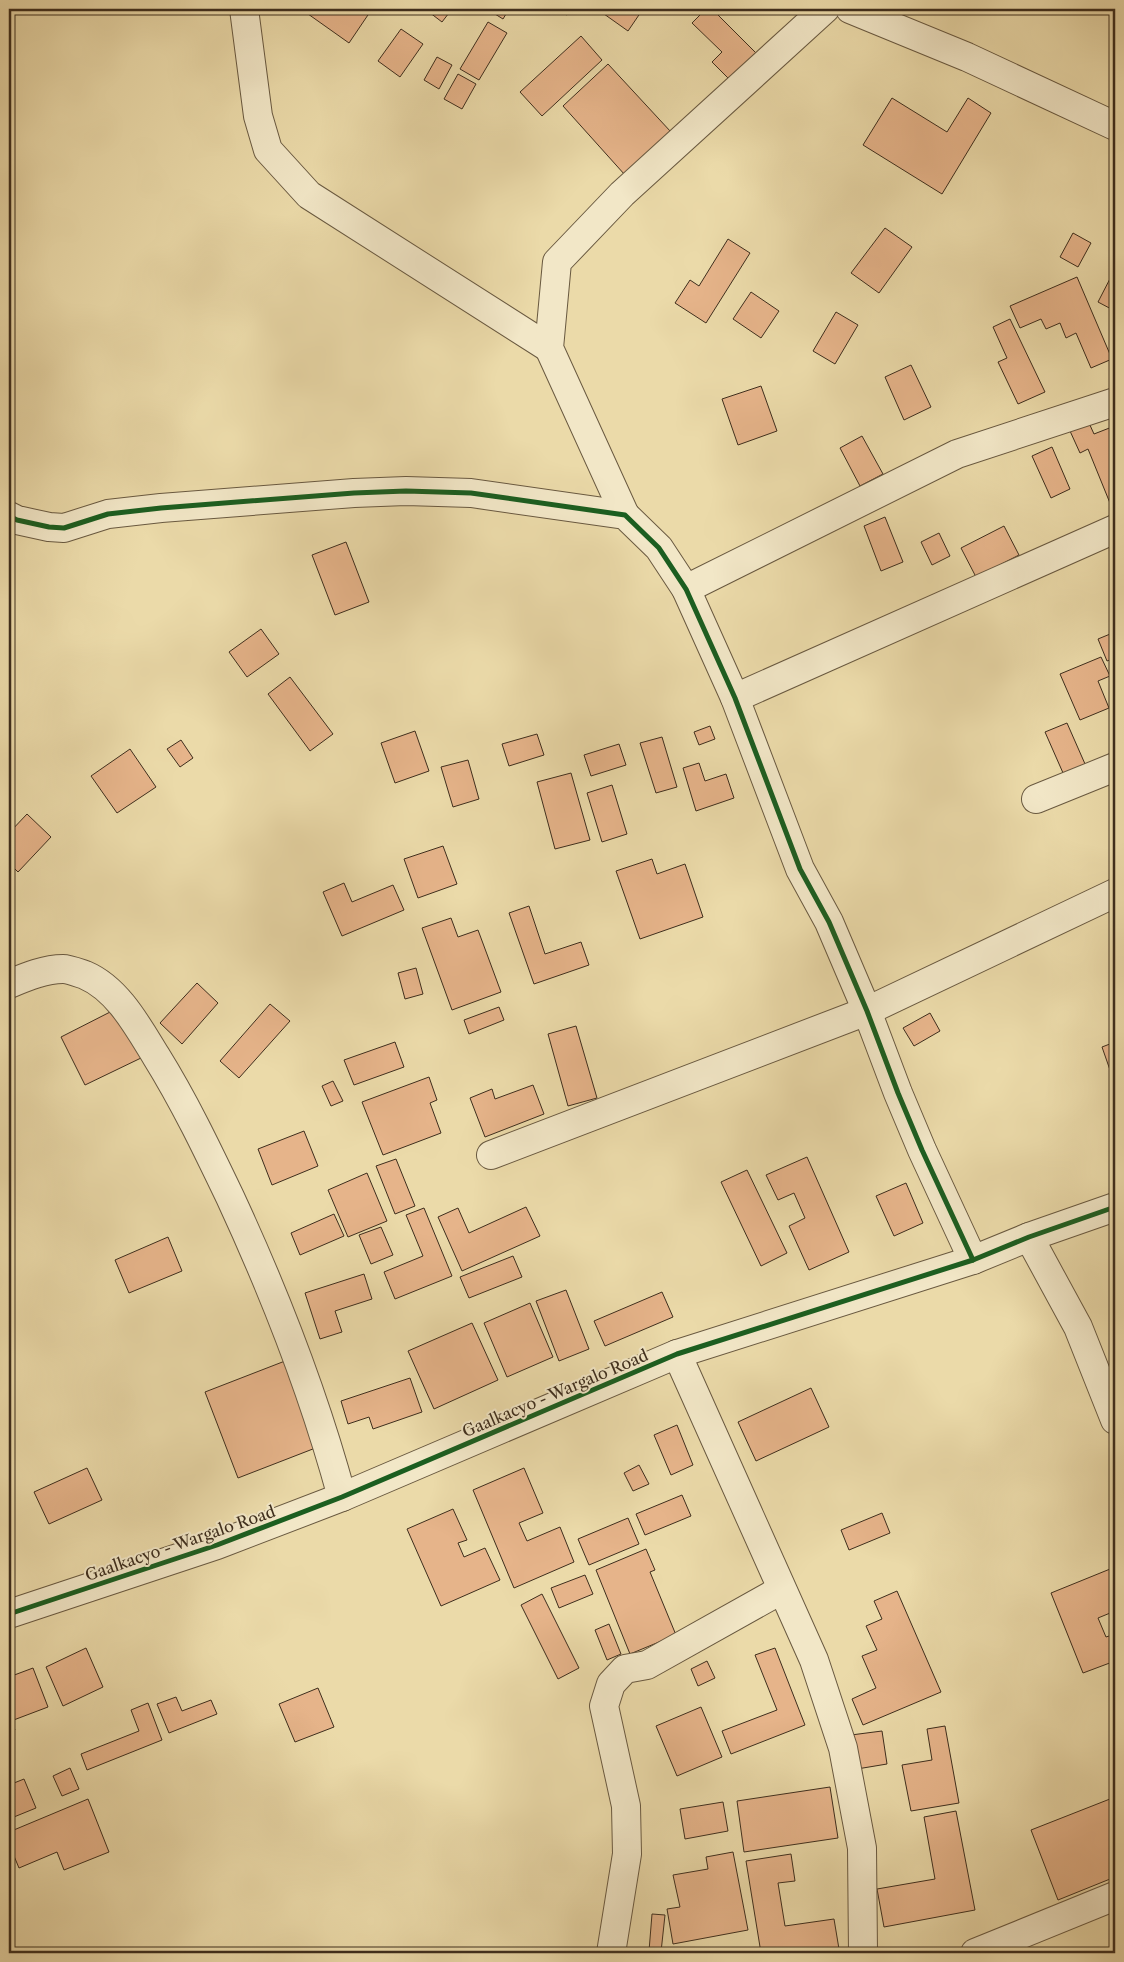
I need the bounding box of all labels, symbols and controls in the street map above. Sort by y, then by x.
street label: Gaalkacyo - Wargalo Road [459,1345,651,1441]
street label: Gaalkacyo - Wargalo Road [82,1501,278,1585]

